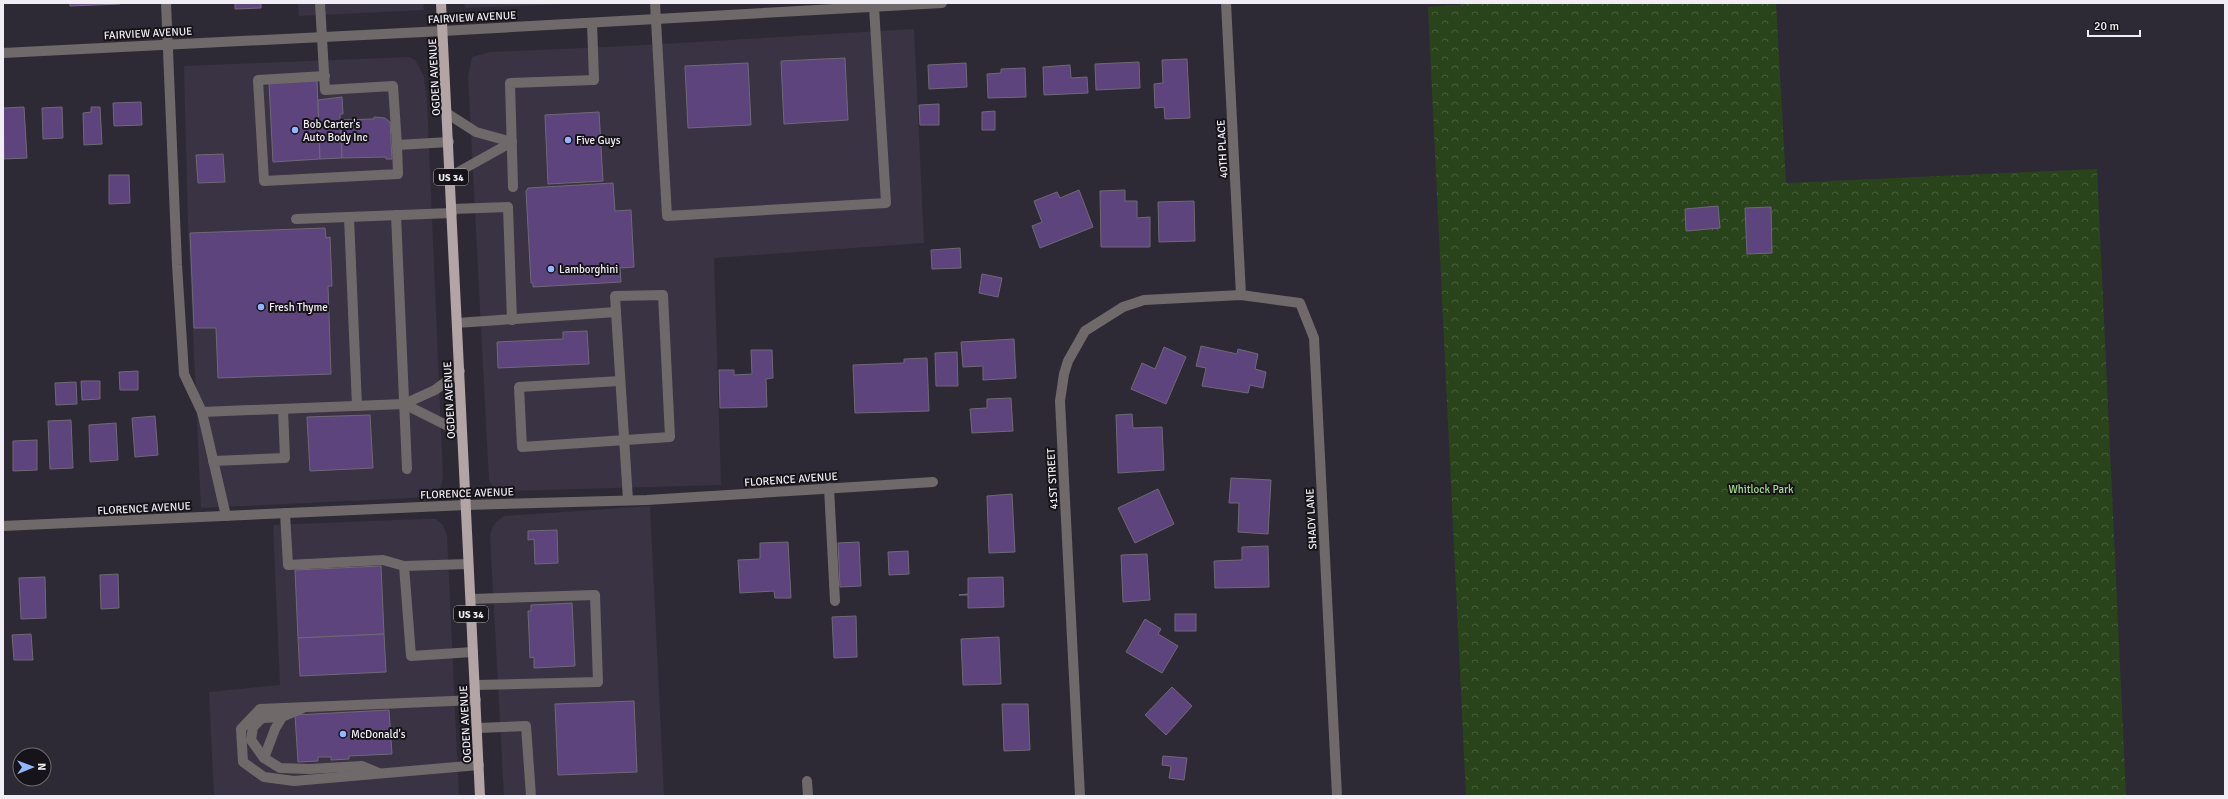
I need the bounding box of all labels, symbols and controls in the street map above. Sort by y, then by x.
street label: FAIRVIEW AVENUE [427,9,517,26]
scale bar [2088,12,2140,38]
text: 20 m [2094,19,2119,34]
street label: FAIRVIEW AVENUE [103,25,193,42]
street label: OGDEN AVENUE [426,38,443,116]
place label: Bob Carter's Auto Body Inc [303,118,368,144]
street label: 40TH PLACE [1214,119,1231,179]
marker: Bob Carter's Auto Body Inc [290,125,300,135]
place label: Five Guys [576,134,621,147]
marker: Five Guys [563,135,573,145]
road number: US 34 [434,169,468,185]
place label: Lamborghini [559,263,618,276]
marker: Lamborghini [546,264,556,274]
place label: Fresh Thyme [269,301,328,314]
marker: Fresh Thyme [256,302,266,312]
street label: OGDEN AVENUE [441,361,458,439]
street label: 41ST STREET [1044,447,1061,510]
street label: FLORENCE AVENUE [744,470,838,489]
park label: Whitlock Park [1728,483,1794,496]
street label: FLORENCE AVENUE [420,485,514,502]
street label: SHADY LANE [1303,488,1320,550]
street label: FLORENCE AVENUE [97,500,191,517]
road number: US 34 [454,606,488,622]
street label: OGDEN AVENUE [457,685,474,763]
place label: McDonald's [351,728,406,741]
marker: McDonald's [338,729,348,739]
north arrow [12,747,52,787]
text: N [35,763,48,771]

